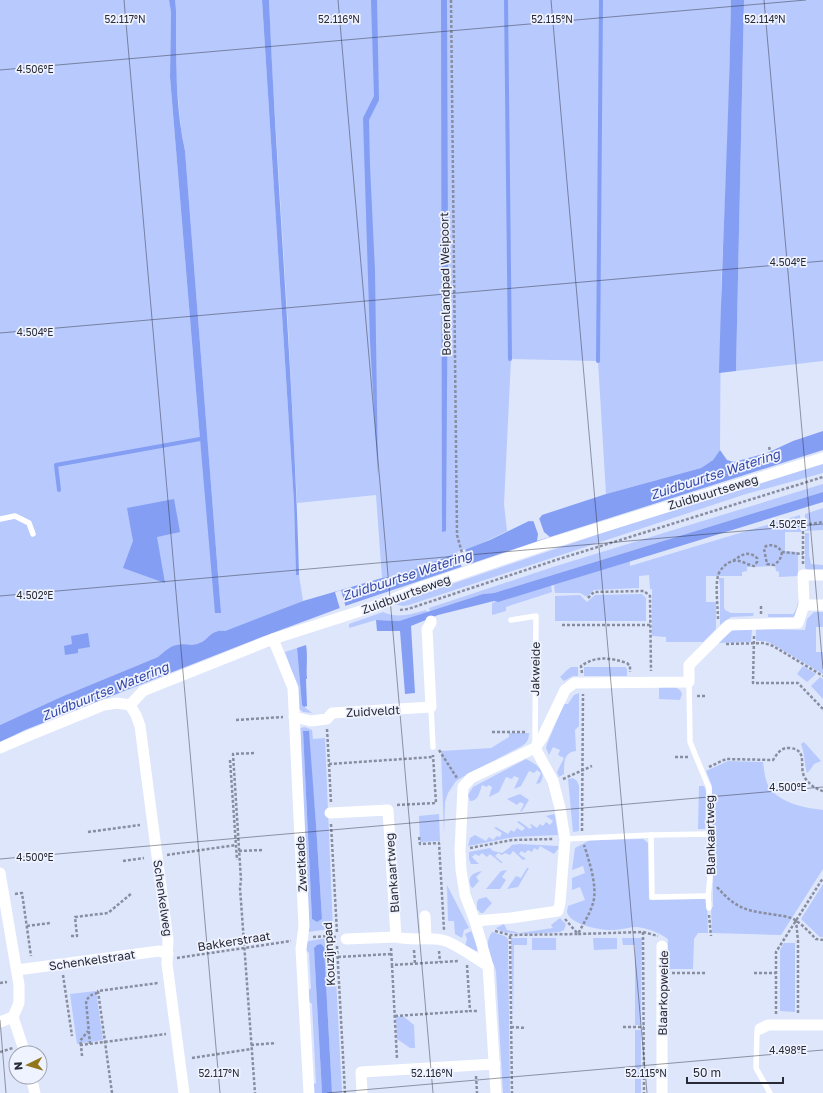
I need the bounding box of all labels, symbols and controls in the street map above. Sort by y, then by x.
text: 52.117°N [104,13,146,25]
text: 52.116°N [318,13,360,25]
text: 52.115°N [531,13,573,25]
text: 52.114°N [744,13,786,25]
text: 4.506°E [16,63,54,75]
street label: Boerenlandpad Weipoort [436,212,454,356]
text: 4.504°E [770,256,806,268]
text: 4.504°E [17,326,53,338]
water label: Zuidbuurtse Watering [648,445,783,503]
street label: Zuidbuurtseweg [666,471,760,513]
text: 4.502°E [770,518,806,530]
water label: Zuidbuurtse Watering [340,546,475,604]
street label: Zuidbuurtseweg [359,571,453,617]
text: 4.502°E [17,589,53,601]
street label: Jakweide [527,642,543,696]
water label: Zuidbuurtse Watering [39,658,172,724]
street label: Zuidveldt [346,702,401,720]
text: 4.500°E [769,781,807,793]
street label: Blankaartweg [702,795,718,875]
street label: Blankaartweg [382,833,402,913]
street label: Zwetkade [292,836,310,892]
text: 4.500°E [16,851,54,863]
street label: Schenkelweg [150,859,176,937]
street label: Kouzijnpad [320,922,338,986]
street label: Bakkerstraat [196,928,272,954]
street label: Schenkelstraat [48,946,136,973]
street label: Blaarkopweide [655,950,671,1036]
text: 4.498°E [769,1044,807,1056]
north arrow [8,1045,48,1085]
scale bar [687,1059,783,1085]
text: N [11,1061,24,1071]
text: 50 m [693,1065,721,1080]
text: 52.117°N [198,1067,240,1079]
text: 52.116°N [411,1067,453,1079]
text: 52.115°N [625,1067,667,1079]

